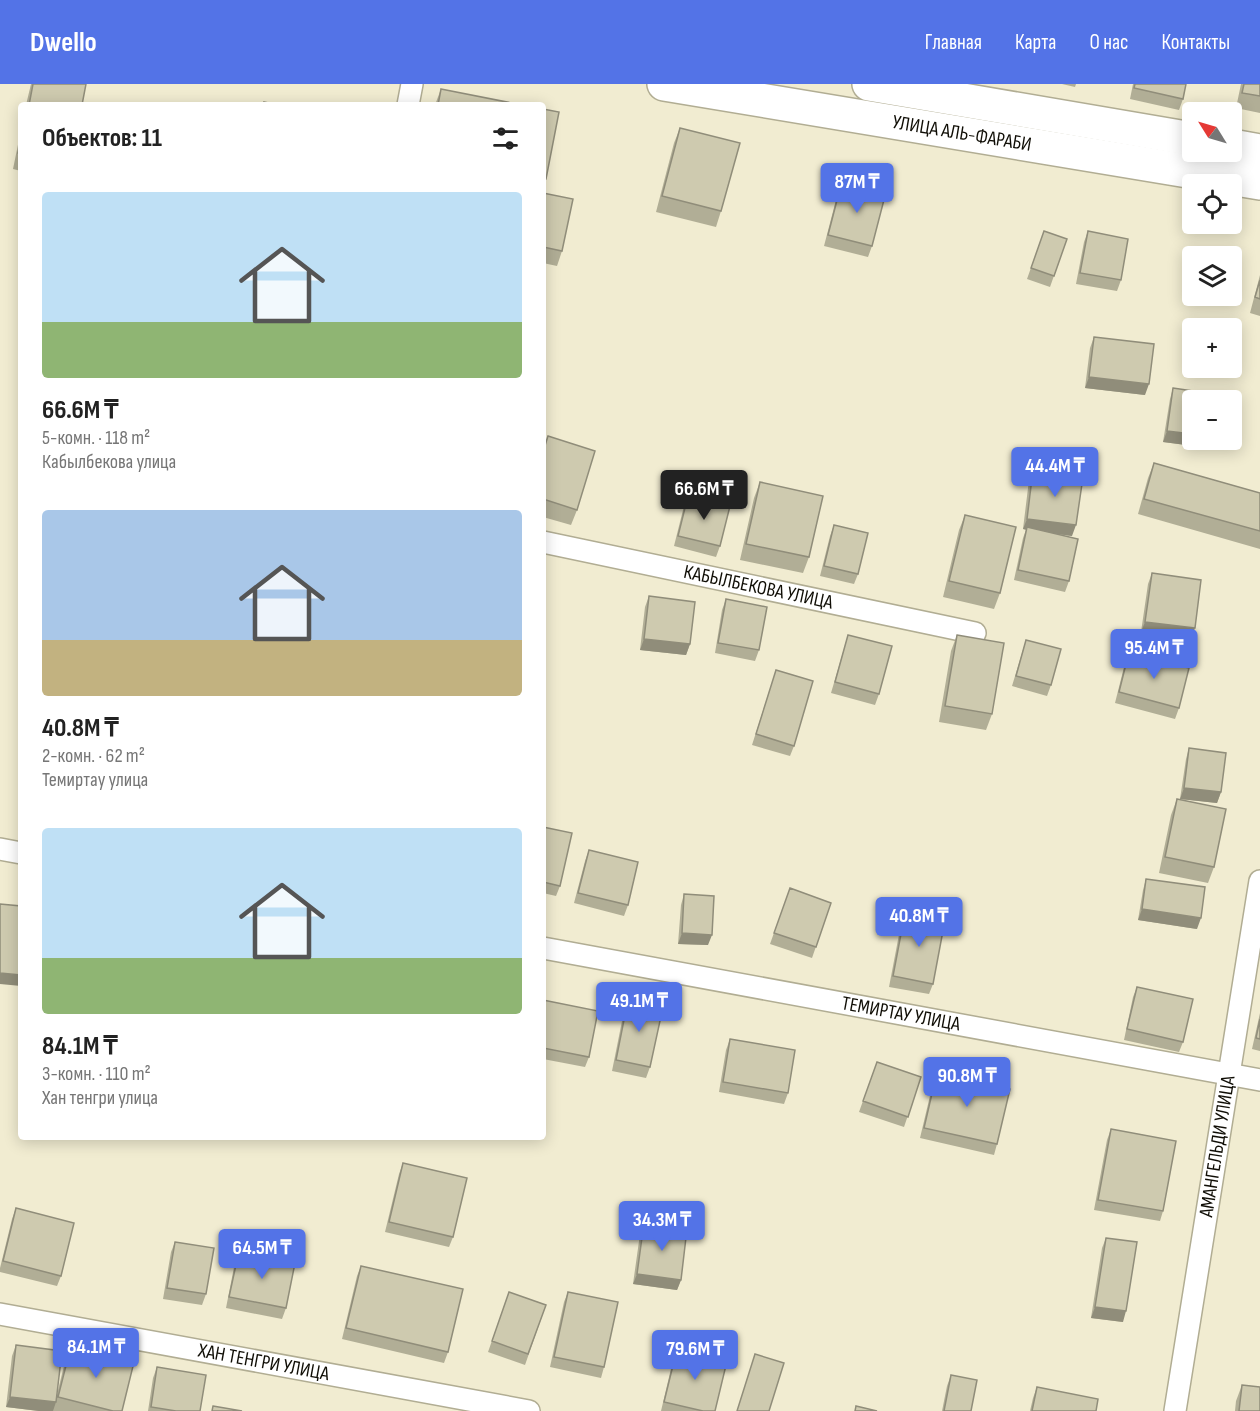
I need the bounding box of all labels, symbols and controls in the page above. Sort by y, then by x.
text: Dwello [30,26,97,59]
text: Главная [925,30,982,55]
text: Карта [1015,30,1056,55]
text: О нас [1089,30,1128,55]
text: Контакты [1161,30,1230,55]
north arrow [1182,102,1242,162]
map controls [1182,102,1242,450]
street label: УЛИЦА АЛЬ-ФАРАБИ [891,110,1033,157]
icon: filters [489,122,522,155]
text: Объектов: 11 [42,123,162,154]
pin: 87M ₸ [815,163,899,214]
text: 87M ₸ [835,170,879,194]
button: locate [1182,174,1242,234]
icon: home [228,231,336,339]
button: layers [1182,246,1242,306]
button: + [1182,318,1242,378]
button: − [1182,390,1242,450]
text: 66.6M ₸ [42,395,118,426]
text: 5-комн. · 118 m² [42,426,150,450]
pin: 44.4M ₸ [1000,447,1110,498]
text: Кабылбекова улица [42,450,176,474]
text: 44.4M ₸ [1025,454,1085,478]
pin: 66.6M ₸ [649,470,759,521]
text: 66.6M ₸ [675,477,733,501]
icon: home [228,549,336,657]
street label: КАБЫЛБЕКОВА УЛИЦА [681,560,835,615]
pin: 95.4M ₸ [1099,629,1209,680]
text: 95.4M ₸ [1125,636,1183,660]
text: 40.8M ₸ [42,713,119,744]
text: 2-комн. · 62 m² [42,744,145,768]
text: Темиртау улица [42,768,148,792]
icon: home [228,867,336,975]
pin: 40.8M ₸ [864,897,974,948]
text: 40.8M ₸ [890,904,949,928]
pin: 49.1M ₸ [584,982,694,1033]
text: 49.1M ₸ [610,989,668,1013]
street label: ТЕМИРТАУ УЛИЦА [840,991,963,1037]
text: 84.1M ₸ [42,1031,118,1062]
pin: 90.8M ₸ [912,1057,1022,1108]
text: 3-комн. · 110 m² [42,1062,151,1086]
text: 90.8M ₸ [937,1064,997,1088]
street label: АМАНГЕЛЬДИ УЛИЦА [1194,1074,1241,1220]
text: Хан тенгри улица [42,1086,158,1110]
pin: 34.3M ₸ [607,1201,717,1252]
text: 34.3M ₸ [633,1208,691,1232]
pin: 64.5M ₸ [207,1229,317,1280]
text: 64.5M ₸ [233,1236,291,1260]
pin: 84.1M ₸ [41,1328,151,1379]
pin: 79.6M ₸ [640,1330,750,1381]
text: 84.1M ₸ [67,1335,125,1359]
text: 79.6M ₸ [666,1337,724,1361]
street label: ХАН ТЕНГРИ УЛИЦА [195,1338,331,1386]

